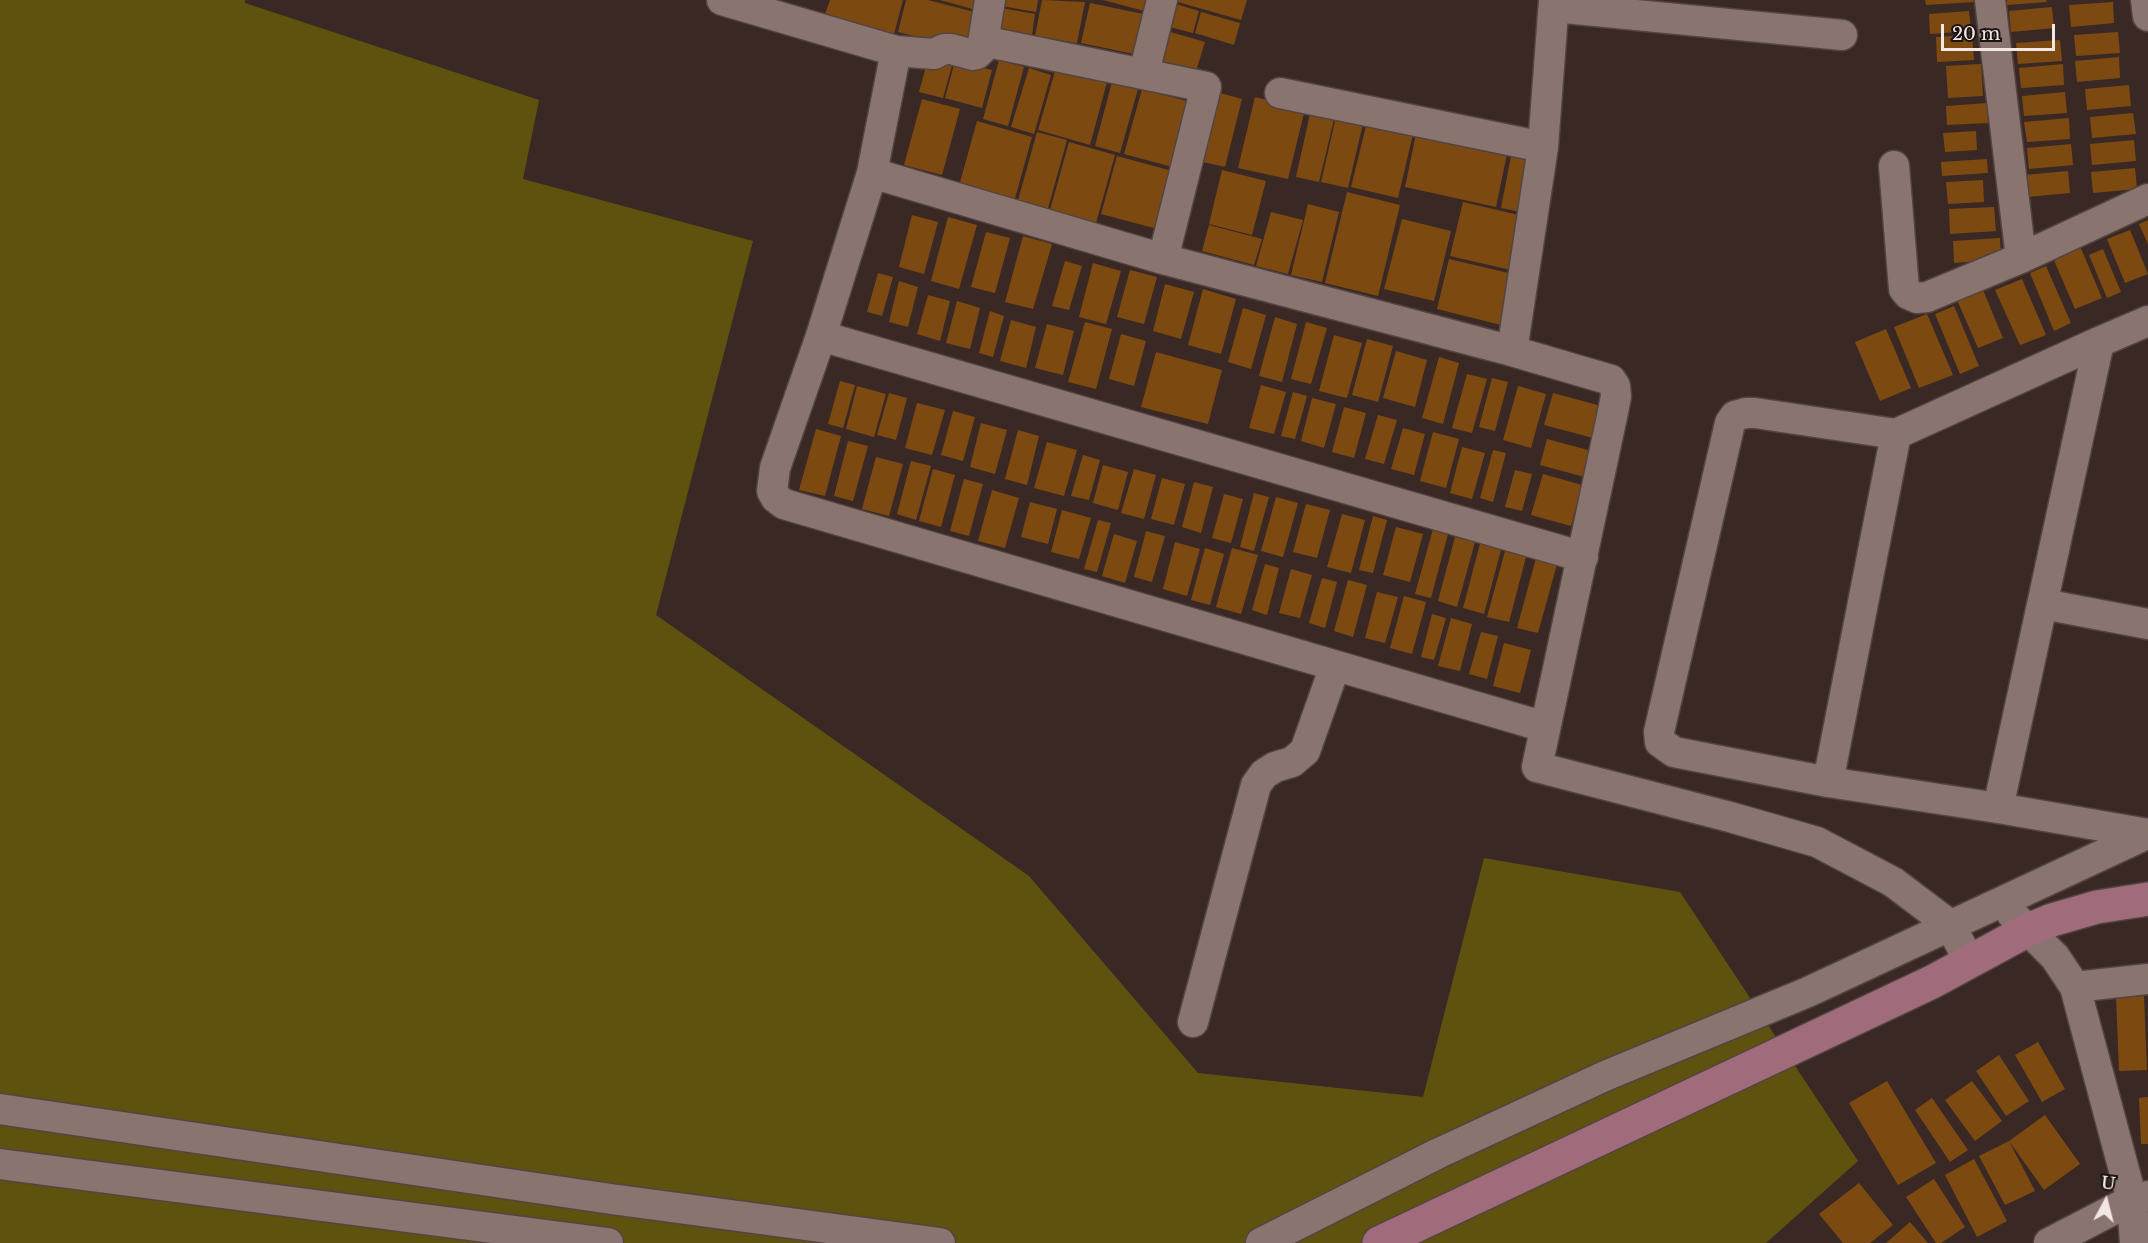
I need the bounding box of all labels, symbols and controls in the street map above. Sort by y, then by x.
scale bar [1944,12,2058,50]
text: 20 m [1952,23,2000,45]
north arrow [2076,1171,2136,1231]
text: U [2100,1172,2116,1194]

